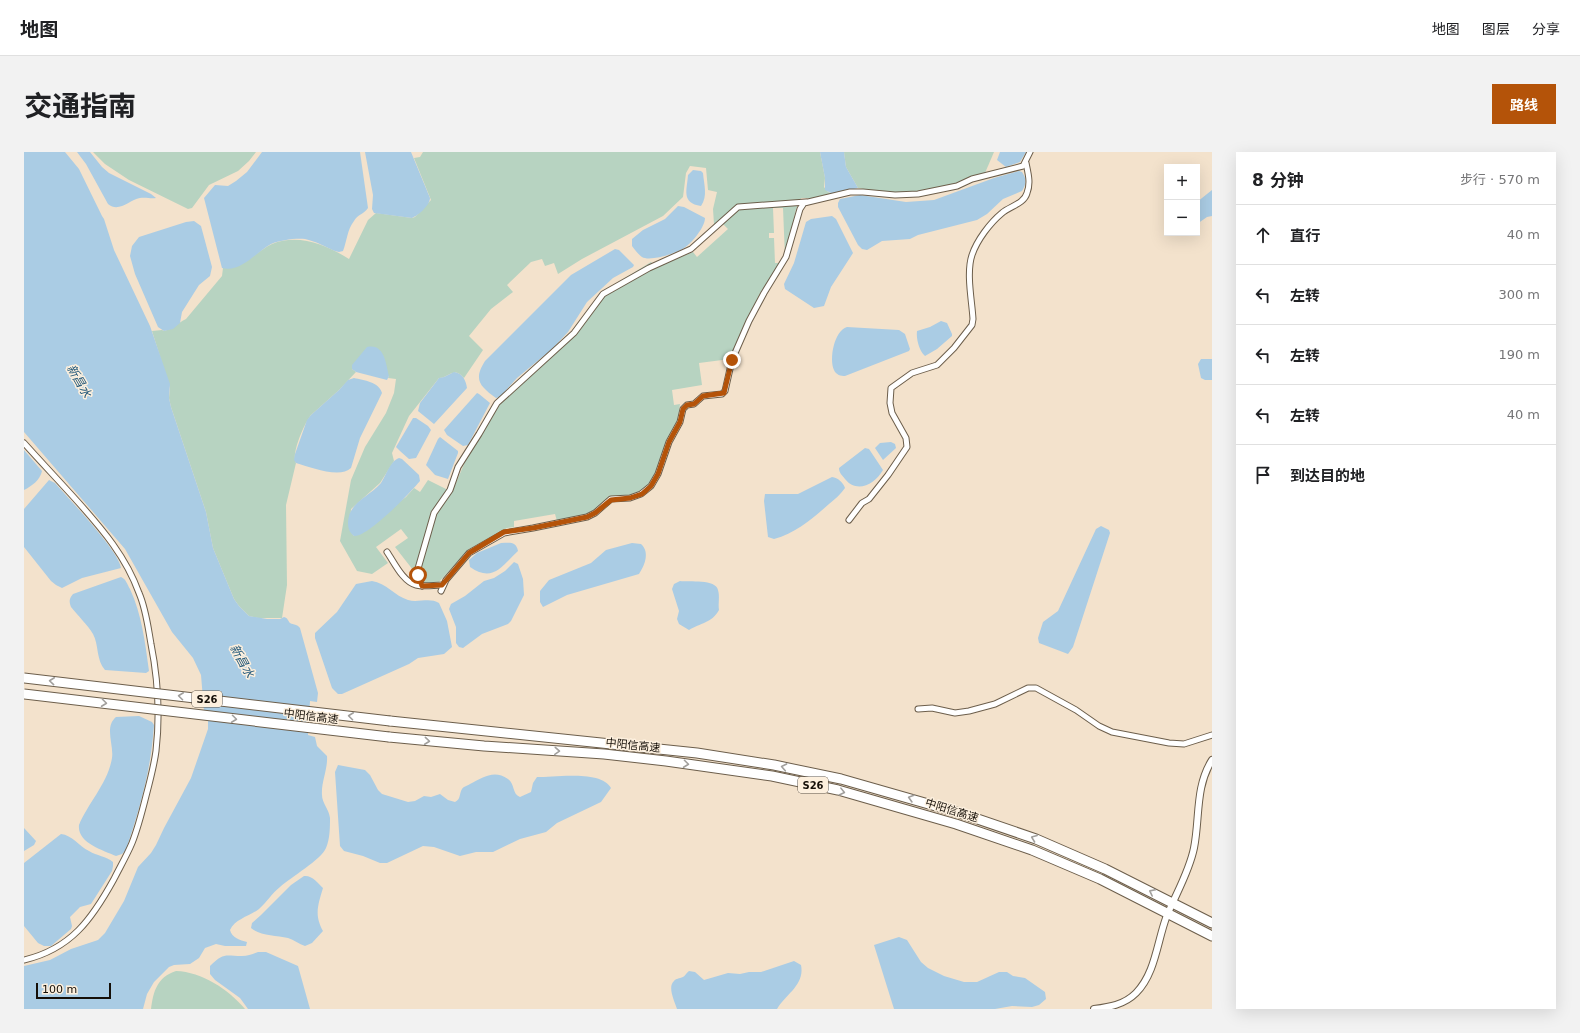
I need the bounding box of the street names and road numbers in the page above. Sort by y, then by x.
road number: S26 [192,691,222,707]
street label: 中阳信高速 [283,707,339,726]
street label: 中阳信高速 [605,736,661,755]
road number: S26 [798,777,828,793]
street label: 中阳信高速 [924,796,980,825]

